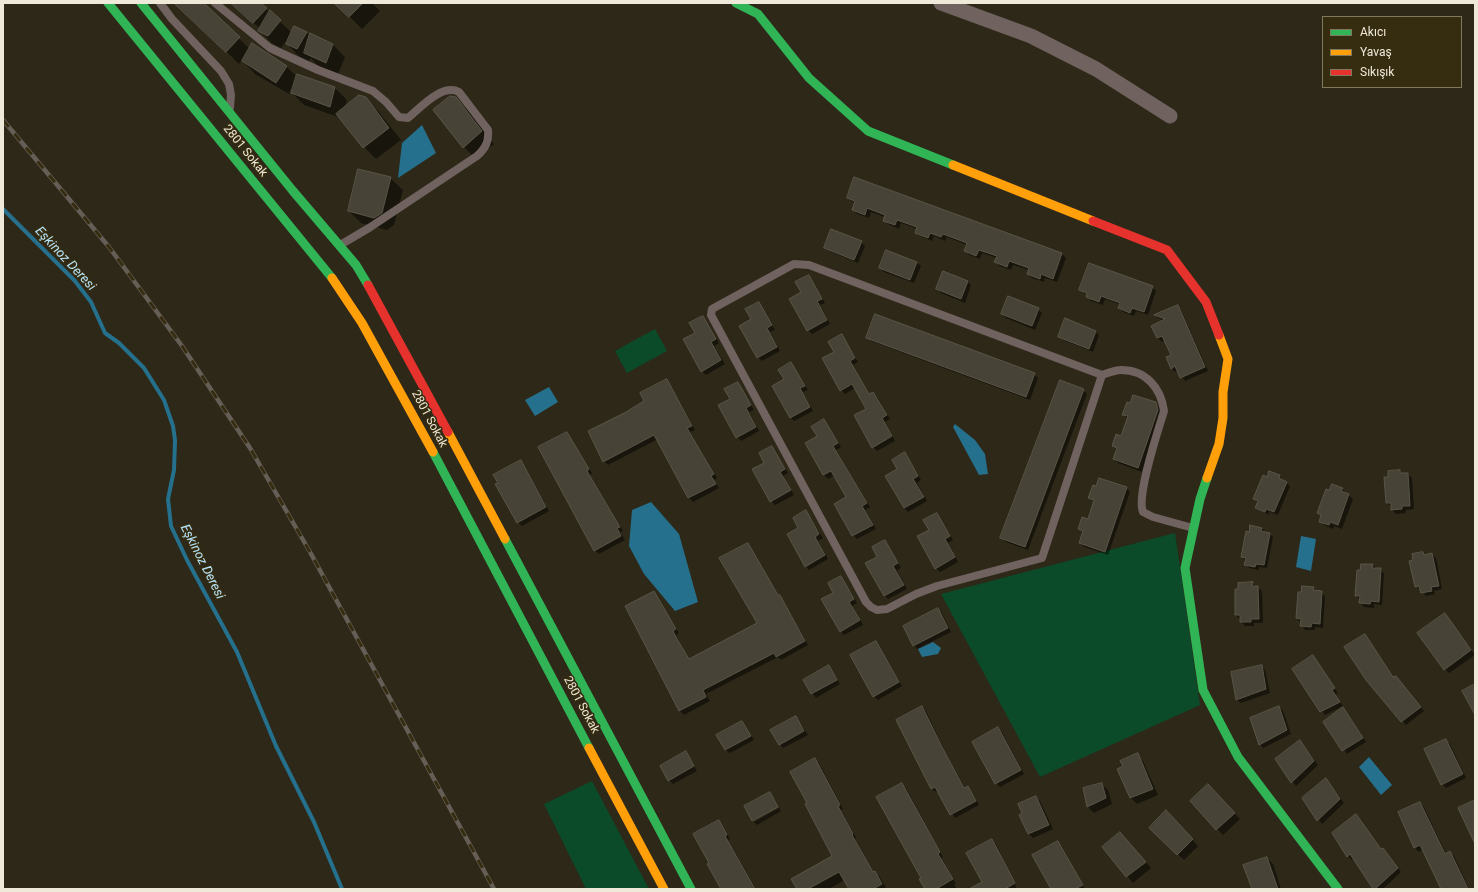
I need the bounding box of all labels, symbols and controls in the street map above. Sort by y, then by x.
legend [1322,16,1462,88]
text: Akıcı [1360,25,1386,39]
text: Yavaş [1360,45,1392,59]
text: Sıkışık [1360,65,1394,79]
street label: 2801 Sokak [220,122,270,180]
water label: Eşkinoz Deresi [31,224,99,294]
street label: 2801 Sokak [408,388,450,450]
water label: Eşkinoz Deresi [176,522,228,602]
street label: 2801 Sokak [560,674,602,736]

